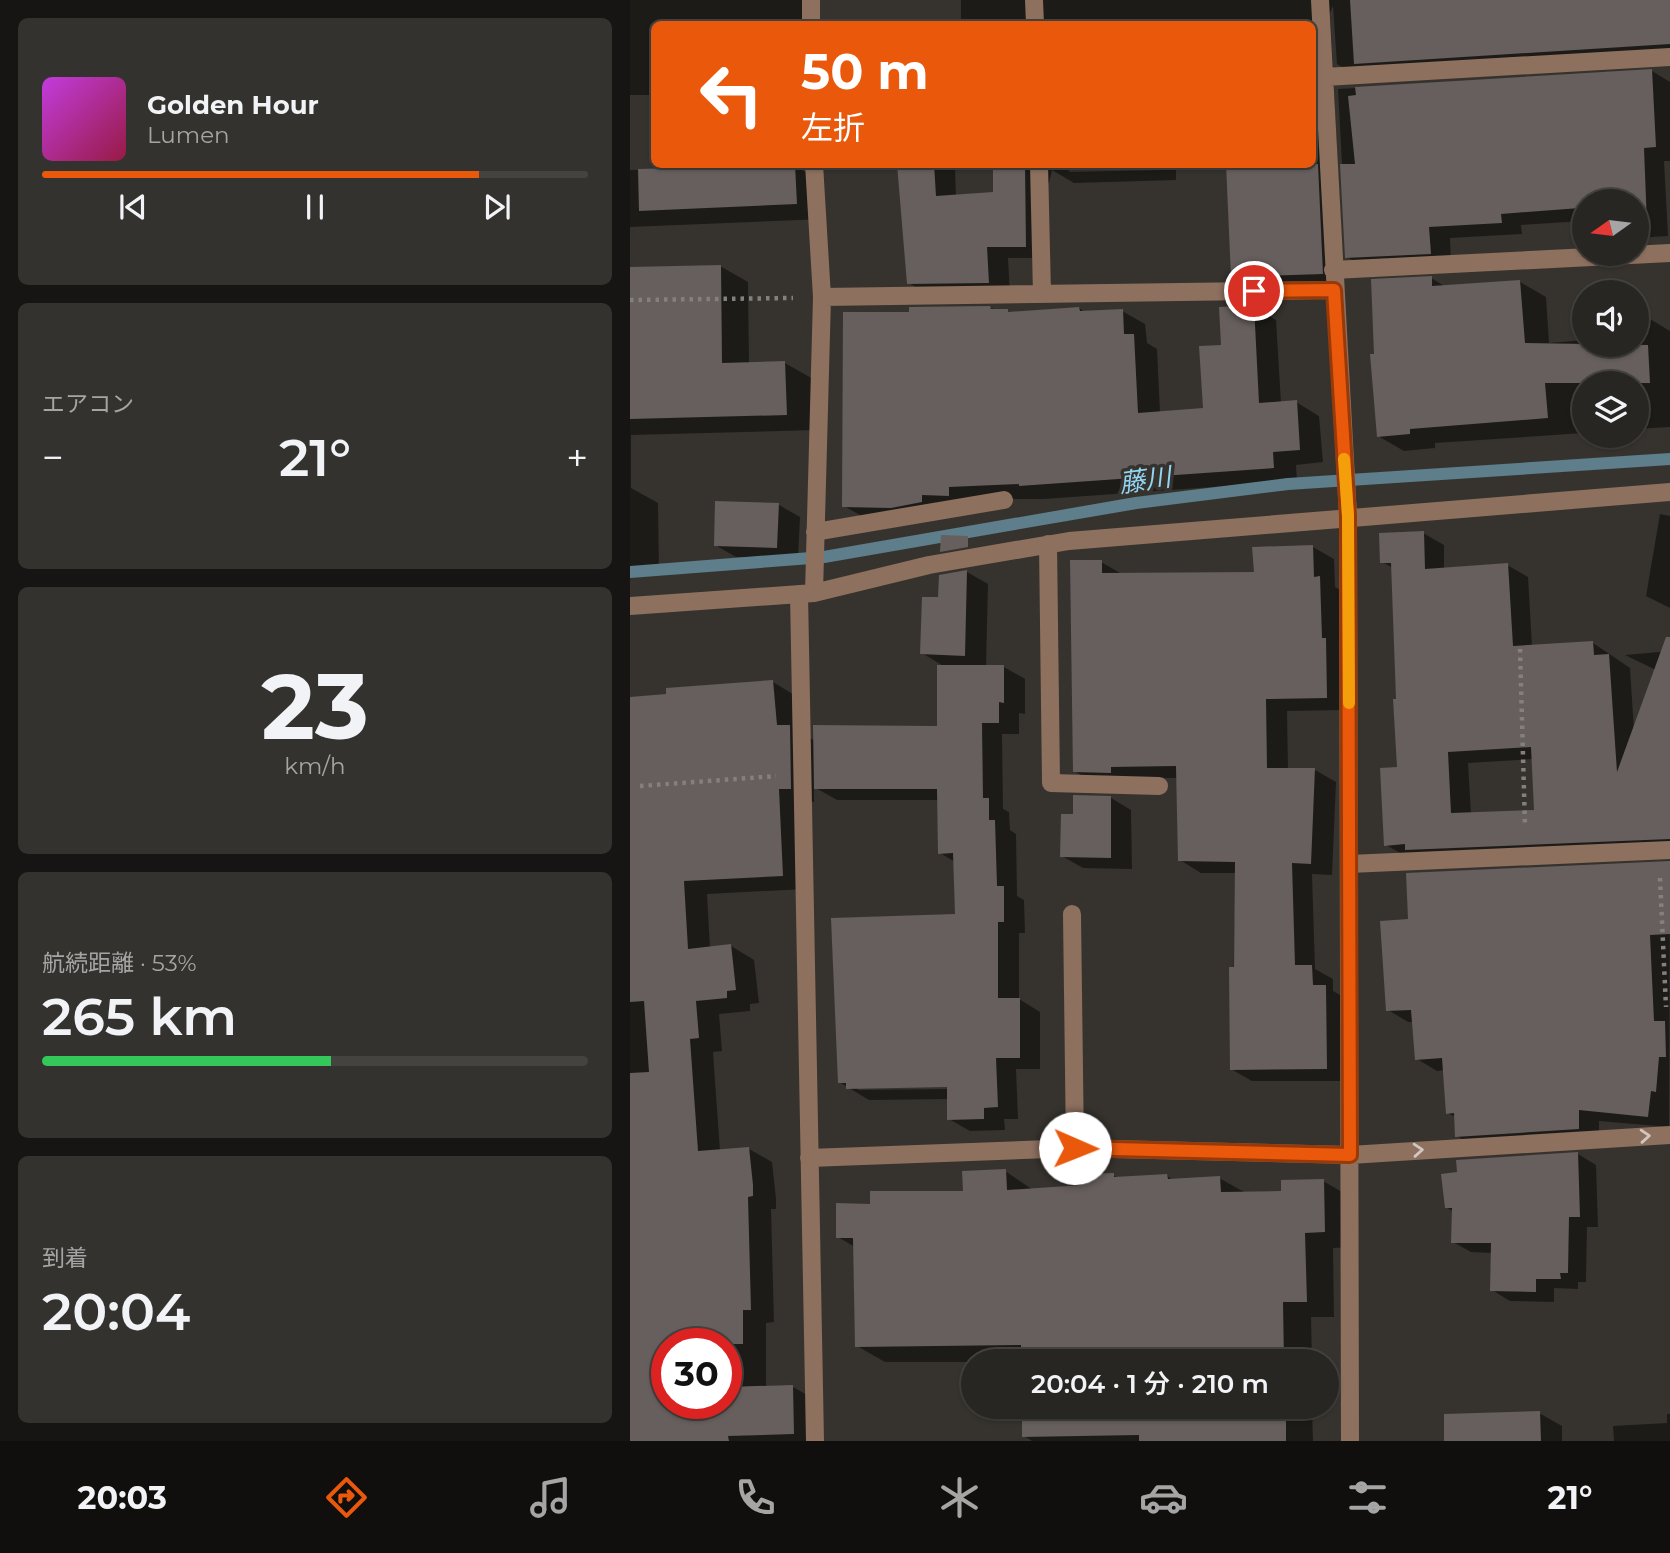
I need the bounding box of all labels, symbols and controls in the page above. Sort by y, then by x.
text: 50 m [801,42,929,101]
icon: left [686,49,777,140]
text: Golden Hour [147,89,319,121]
text: 左折 [801,108,865,147]
text: Lumen [147,121,230,149]
icon: previous [114,188,152,226]
icon: pause [296,188,334,226]
icon: next [478,188,516,226]
north arrow [1572,189,1648,266]
map controls [1572,189,1649,448]
pin [1224,261,1284,321]
icon: arrive [1235,272,1273,310]
button: sound [1572,280,1649,357]
button: layers [1572,371,1649,448]
text: エアコン [42,390,134,418]
text: 21° [279,426,351,489]
text: − [42,434,64,481]
text: + [566,434,588,481]
water label: 藤川 [1117,460,1176,499]
text: 23 [261,651,369,762]
text: km/h [284,752,346,780]
text: 航続距離 · 53% [42,949,197,977]
text: 265 km [42,985,237,1048]
position arrow [1038,1111,1112,1185]
one-way arrow [1640,1129,1651,1144]
one-way arrow [1413,1143,1424,1158]
text: 到着 [42,1244,88,1272]
text: 20:04 [42,1280,190,1343]
speed limit sign: 30 [651,1328,742,1419]
text: 20:04 · 1 分 · 210 m [1031,1368,1269,1400]
icon: directions [322,1473,371,1522]
icon: music [526,1473,575,1522]
icon: phone [731,1473,780,1522]
icon: climate [935,1473,984,1522]
icon: car [1139,1473,1188,1522]
icon: filters [1343,1473,1392,1522]
text: 20:03 [78,1478,167,1517]
text: 21° [1548,1478,1592,1517]

